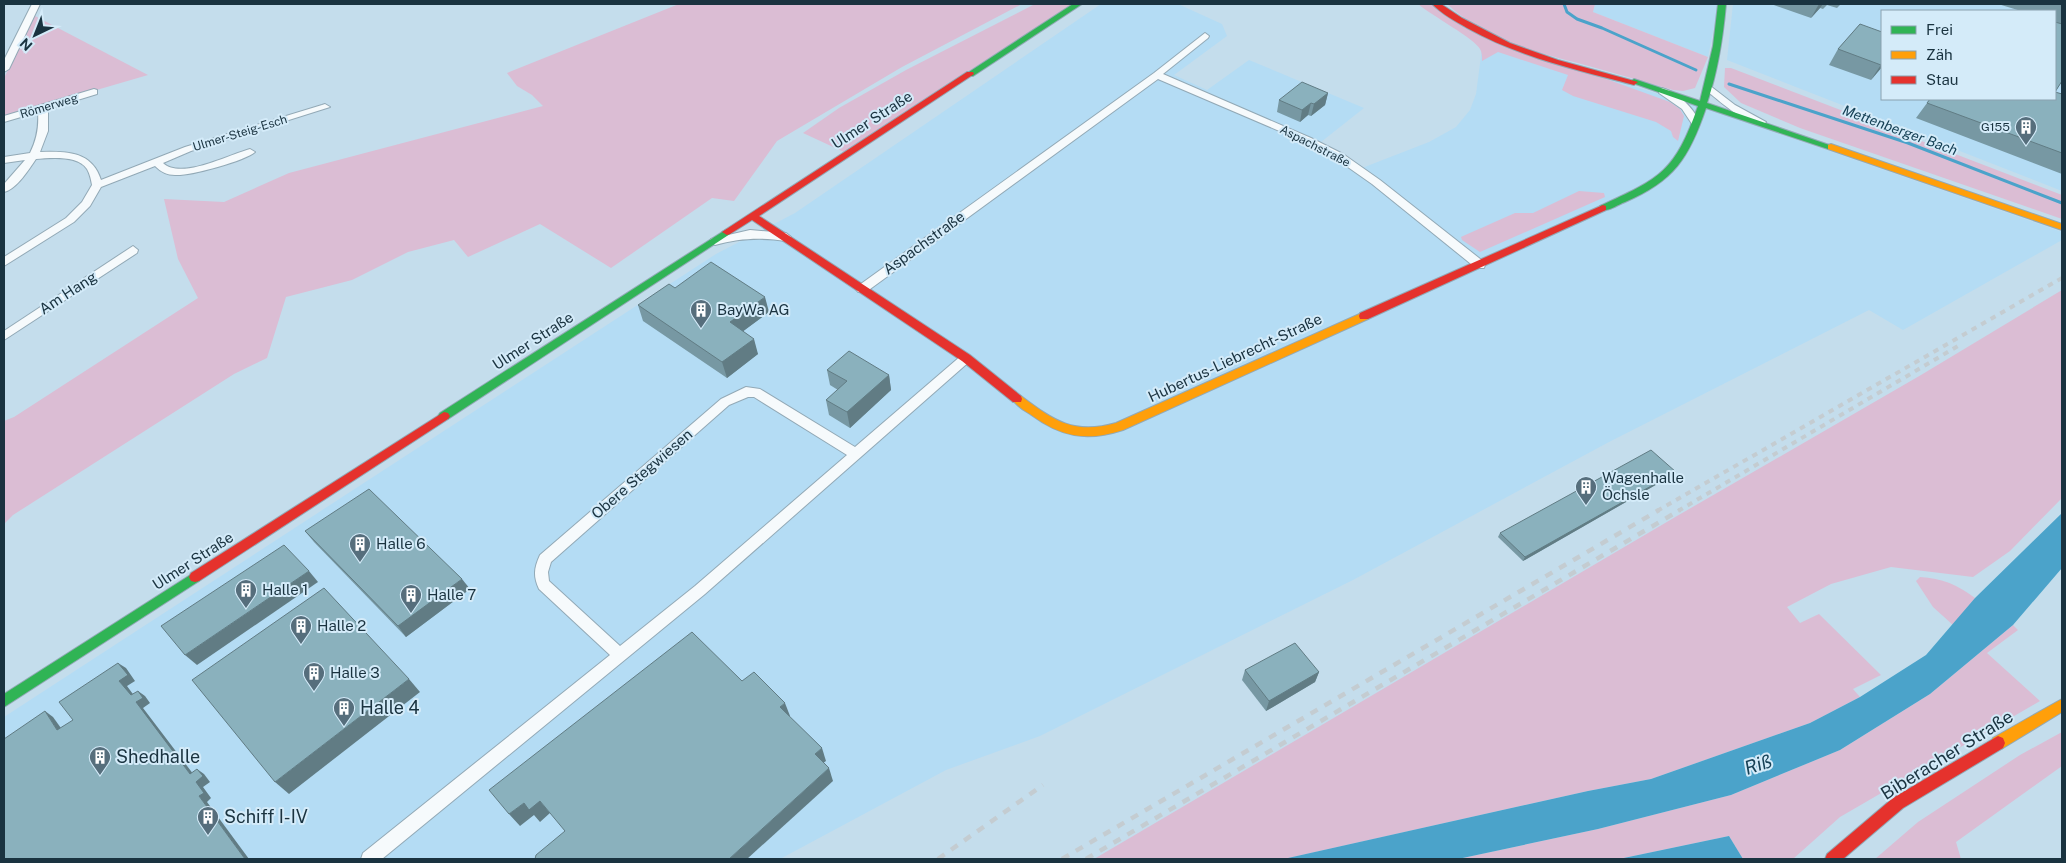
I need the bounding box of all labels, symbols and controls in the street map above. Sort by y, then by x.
north arrow [10,10,60,60]
legend [1881,10,2056,100]
text: Frei [1926,21,1953,38]
text: N [17,35,36,54]
text: Zäh [1926,46,1953,63]
text: Stau [1926,71,1959,88]
street label: Ulmer Straße [828,87,915,152]
street label: Römerweg [18,91,80,121]
water label: Mettenberger Bach [1840,102,1960,158]
street label: Ulmer-Steig-Esch [191,112,289,154]
building icon: G155 [2014,115,2038,146]
place label: G155 [1981,120,2010,134]
street label: Aspachstraße [1278,122,1353,170]
street label: Aspachstraße [880,207,968,278]
street label: Am Hang [36,268,100,317]
building icon: BayWa AG [689,298,713,329]
place label: BayWa AG [717,301,790,318]
street label: Ulmer Straße [489,308,576,373]
street label: Hubertus-Liebrecht-Straße [1145,310,1324,405]
street label: Obere Stegwiesen [588,425,696,522]
place label: Wagenhalle Öchsle [1602,469,1684,503]
building icon: Wagenhalle Öchsle [1574,475,1598,506]
street label: Ulmer Straße [149,528,236,593]
building icon: Halle 6 [348,532,372,563]
place label: Halle 6 [376,535,426,552]
building icon: Halle 1 [234,578,258,609]
place label: Halle 1 [262,581,308,598]
building icon: Halle 7 [399,583,423,614]
place label: Halle 7 [427,586,476,603]
building icon: Halle 2 [289,614,313,645]
place label: Halle 2 [317,617,366,634]
building icon: Halle 3 [302,661,326,692]
place label: Halle 3 [330,664,380,681]
building icon: Halle 4 [332,696,356,727]
place label: Halle 4 [360,697,420,718]
street label: Biberacher Straße [1877,705,2017,804]
building icon: Shedhalle [88,745,112,776]
place label: Shedhalle [116,746,200,767]
water label: Riß [1741,749,1775,779]
building icon: Schiff I-IV [196,805,220,836]
place label: Schiff I-IV [224,806,308,827]

